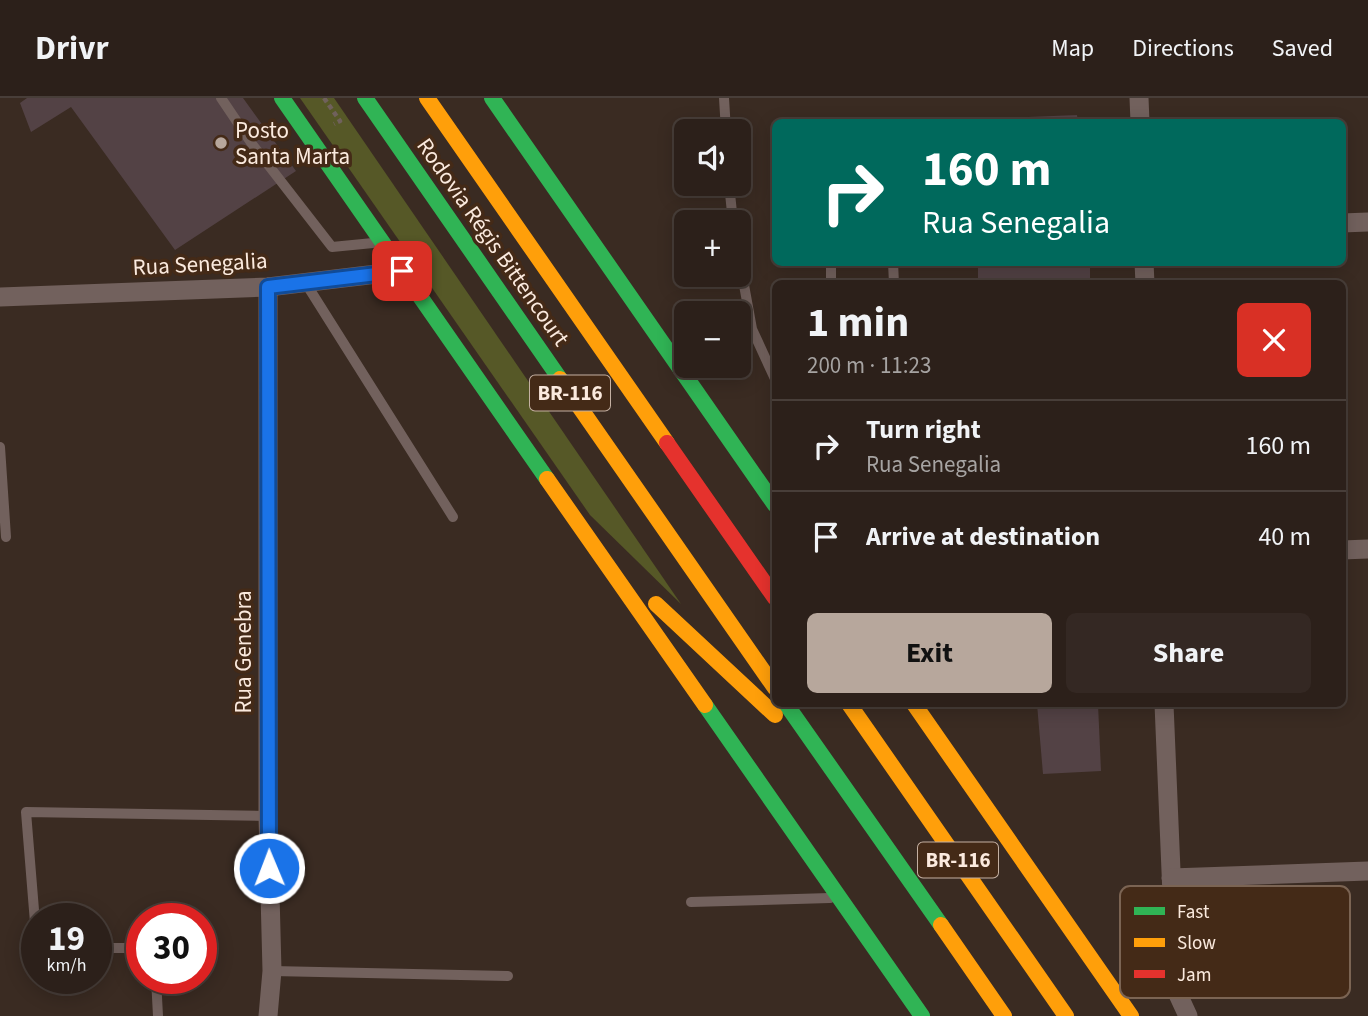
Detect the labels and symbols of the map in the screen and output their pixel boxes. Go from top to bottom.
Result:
place label: Posto Santa Marta [235,114,350,173]
street label: Rodovia Régis Bittencourt [409,131,578,353]
marker: Posto Santa Marta [213,135,229,151]
pin [372,241,432,301]
street label: Rua Senegalia [132,244,268,284]
road number: BR-116 [530,376,610,410]
street label: Rua Genebra [227,590,260,714]
position arrow [232,831,306,905]
road number: BR-116 [918,842,998,878]
legend [1120,886,1350,998]
text: Fast [1177,899,1210,926]
speed limit sign: 30 [126,903,217,994]
text: Slow [1177,930,1216,957]
text: Jam [1177,962,1211,989]

